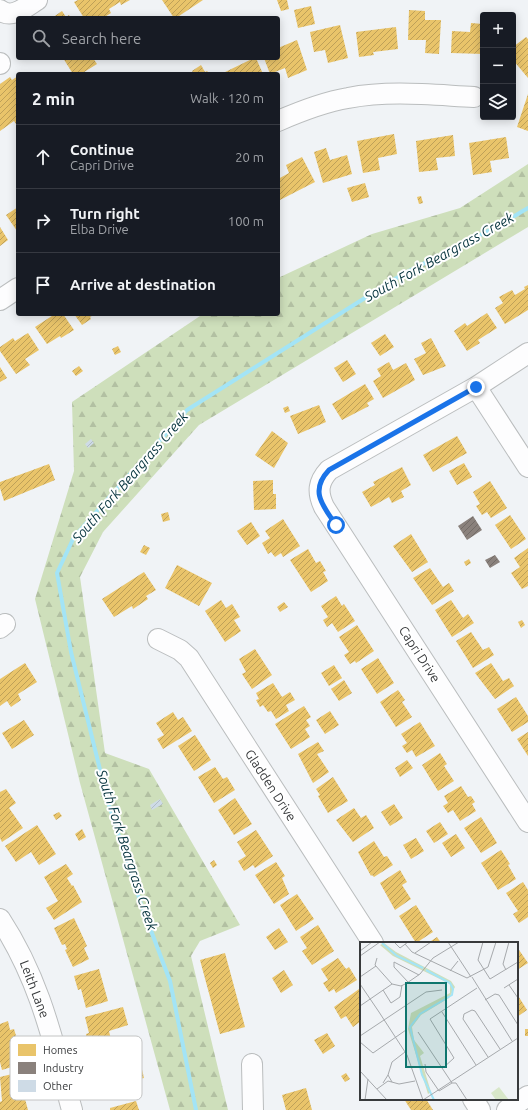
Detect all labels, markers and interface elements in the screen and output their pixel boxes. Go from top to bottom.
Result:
map controls [480,12,516,120]
button: + [480,12,516,48]
search box [16,16,280,60]
icon: search [30,27,52,49]
text: Search here [62,30,141,47]
button: − [480,48,516,84]
button: layers [480,84,516,120]
text: 2 min [32,89,75,108]
text: Walk · 120 m [190,91,264,105]
text: Continue [70,141,134,158]
icon: ahead [32,146,54,168]
text: 20 m [235,150,264,164]
text: Capri Drive [70,158,134,172]
text: Turn right [70,205,140,222]
water label: South Fork Beargrass Creek [361,209,517,305]
icon: right [32,210,54,232]
text: 100 m [228,214,264,228]
text: Elba Drive [70,222,129,236]
icon: arrive [32,274,54,296]
text: Arrive at destination [70,276,216,293]
route end [467,378,485,396]
water label: South Fork Beargrass Creek [68,408,192,547]
route start [327,516,345,534]
street label: Capri Drive [397,623,443,685]
street label: Gladden Drive [243,747,299,823]
water label: South Fork Beargrass Creek [93,766,161,933]
inset map [360,942,518,1100]
street label: Leith Lane [18,958,52,1020]
legend [10,1036,142,1100]
text: Homes [43,1044,78,1056]
text: Industry [43,1062,84,1074]
text: Other [43,1080,73,1092]

